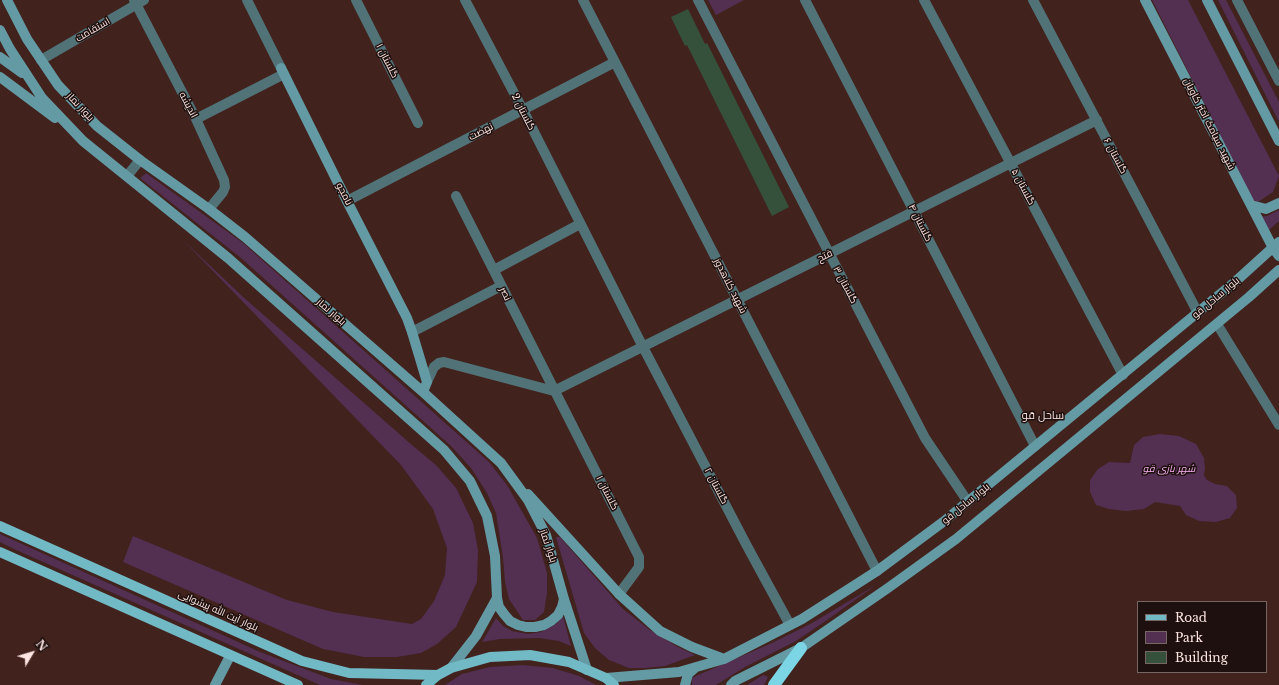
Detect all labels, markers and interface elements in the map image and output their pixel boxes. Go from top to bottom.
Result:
street label: استقامت [74,15,112,45]
street label: گلستان ۱ [373,42,401,80]
street label: شهید سیامک اختر کاویان [1181,76,1237,172]
street label: بلوار نماز [64,90,96,124]
street label: اندیشه [176,90,200,120]
street label: گلستان 2 [509,91,537,133]
street label: نهضت [467,121,495,143]
street label: گلستان ۶ [1101,136,1129,176]
street label: گلستان ۵ [1008,167,1038,207]
street label: نامجو [333,181,355,207]
street label: گلستان ۴ [905,202,935,244]
street label: فتح [815,247,835,265]
street label: شهید کلاهدوز [711,256,749,316]
street label: گلستان ۳ [830,264,860,306]
street label: بلوار ساحل قو [1190,275,1242,321]
street label: نصر [497,285,513,303]
street label: بلوار نماز [314,296,348,328]
district label: ساحل قو [1022,409,1064,423]
park label: شهر بازی قو [1143,463,1195,475]
street label: گلستان ۲ [702,466,730,506]
street label: گلستان ۱ [593,474,621,512]
street label: بلوار ساحل قو [940,481,992,527]
street label: بلوار نماز [537,528,559,564]
street label: بلوار آیت الله پیشوایی [176,588,260,634]
legend [1137,601,1267,673]
text: Road [1175,610,1207,625]
text: Park [1175,630,1203,645]
north arrow [12,633,52,673]
text: N [33,637,50,654]
text: Building [1175,650,1228,665]

